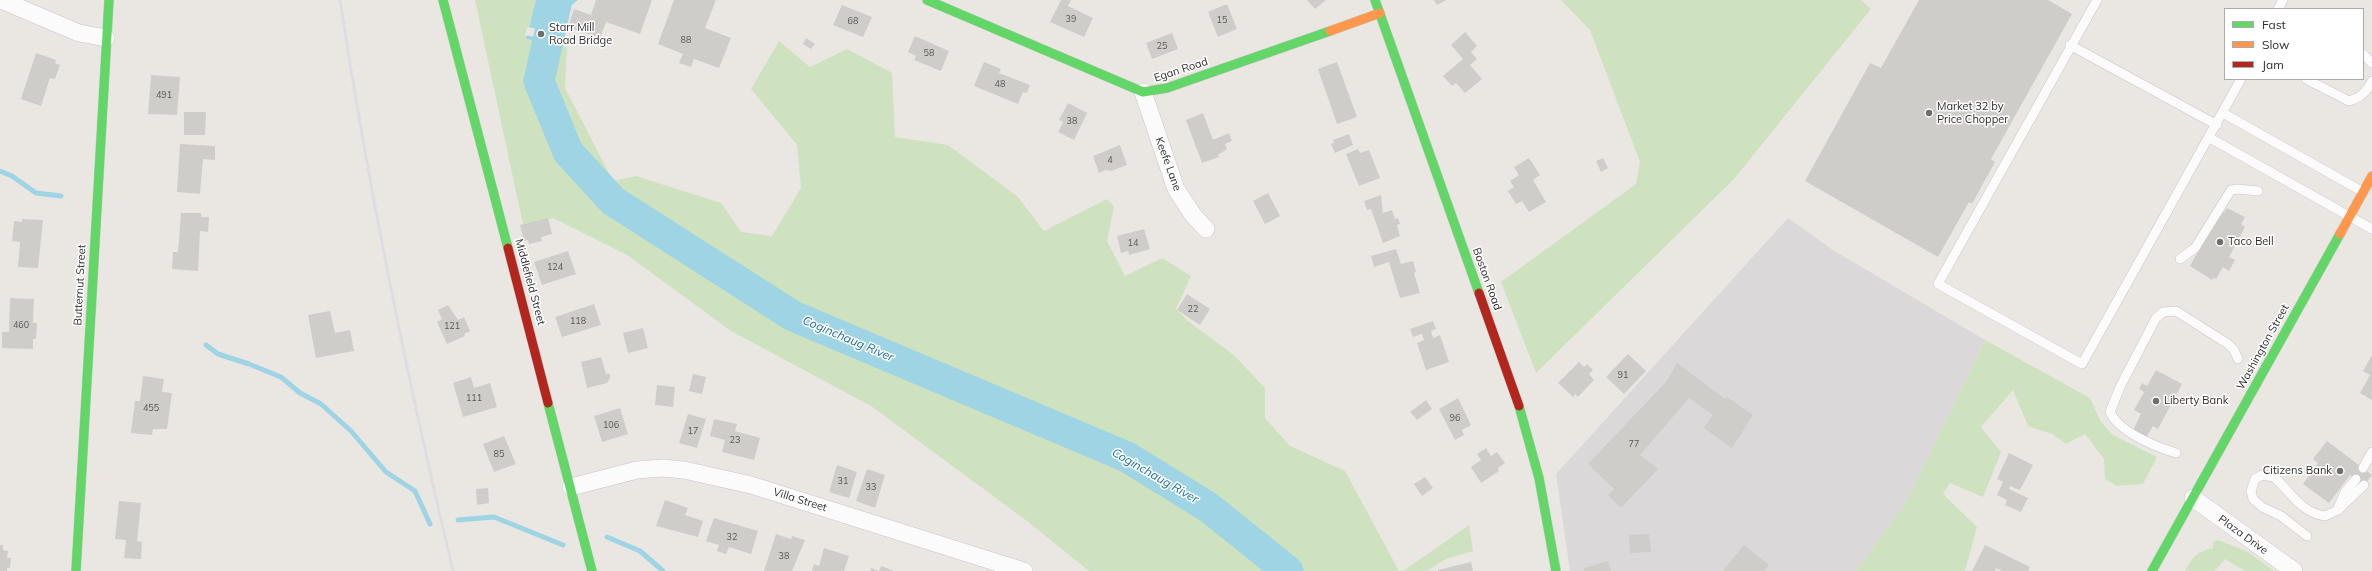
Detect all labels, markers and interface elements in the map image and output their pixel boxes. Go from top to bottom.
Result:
legend [2224,8,2364,80]
house number: 39 [1066,14,1076,24]
house number: 15 [1217,15,1227,25]
house number: 68 [848,16,858,26]
text: Fast [2262,17,2286,32]
place label: Starr Mill Road Bridge [549,21,612,47]
marker: Starr Mill Road Bridge [536,29,546,39]
house number: 88 [681,35,691,45]
text: Slow [2262,37,2290,52]
house number: 25 [1157,41,1167,51]
house number: 58 [924,48,934,58]
street label: Egan Road [1152,55,1210,85]
text: Jam [2262,57,2284,72]
house number: 48 [995,79,1005,89]
house number: 491 [156,90,172,100]
place label: Market 32 by Price Chopper [1937,100,2008,126]
marker: Market 32 by Price Chopper [1924,108,1934,118]
house number: 38 [1067,116,1077,126]
street label: Keefe Lane [1152,135,1184,193]
house number: 4 [1107,155,1113,165]
place label: Taco Bell [2228,235,2274,249]
street label: Middlefield Street [512,237,548,327]
marker: Taco Bell [2215,237,2225,247]
house number: 14 [1128,238,1138,248]
street label: Butternut Street [71,244,89,326]
street label: Boston Road [1470,246,1504,312]
house number: 124 [547,262,563,272]
street label: Washington Street [2234,302,2292,392]
house number: 22 [1188,304,1198,314]
water label: Coginchaug River [800,313,896,365]
house number: 118 [570,316,586,326]
house number: 460 [13,320,29,330]
house number: 121 [444,321,460,331]
house number: 91 [1618,370,1628,380]
house number: 111 [466,393,482,403]
place label: Liberty Bank [2164,394,2228,408]
marker: Liberty Bank [2151,396,2161,406]
house number: 455 [143,403,159,413]
house number: 96 [1450,413,1460,423]
house number: 106 [603,420,619,430]
house number: 17 [688,426,698,436]
house number: 23 [730,435,740,445]
house number: 77 [1629,439,1639,449]
water label: Coginchaug River [1109,445,1201,507]
house number: 85 [494,449,504,459]
place label: Citizens Bank [2263,464,2332,478]
marker: Citizens Bank [2335,466,2345,476]
house number: 31 [838,476,848,486]
house number: 33 [866,482,876,492]
street label: Villa Street [772,486,828,514]
street label: Plaza Drive [2216,513,2270,557]
house number: 32 [727,532,737,542]
house number: 38 [779,551,789,561]

